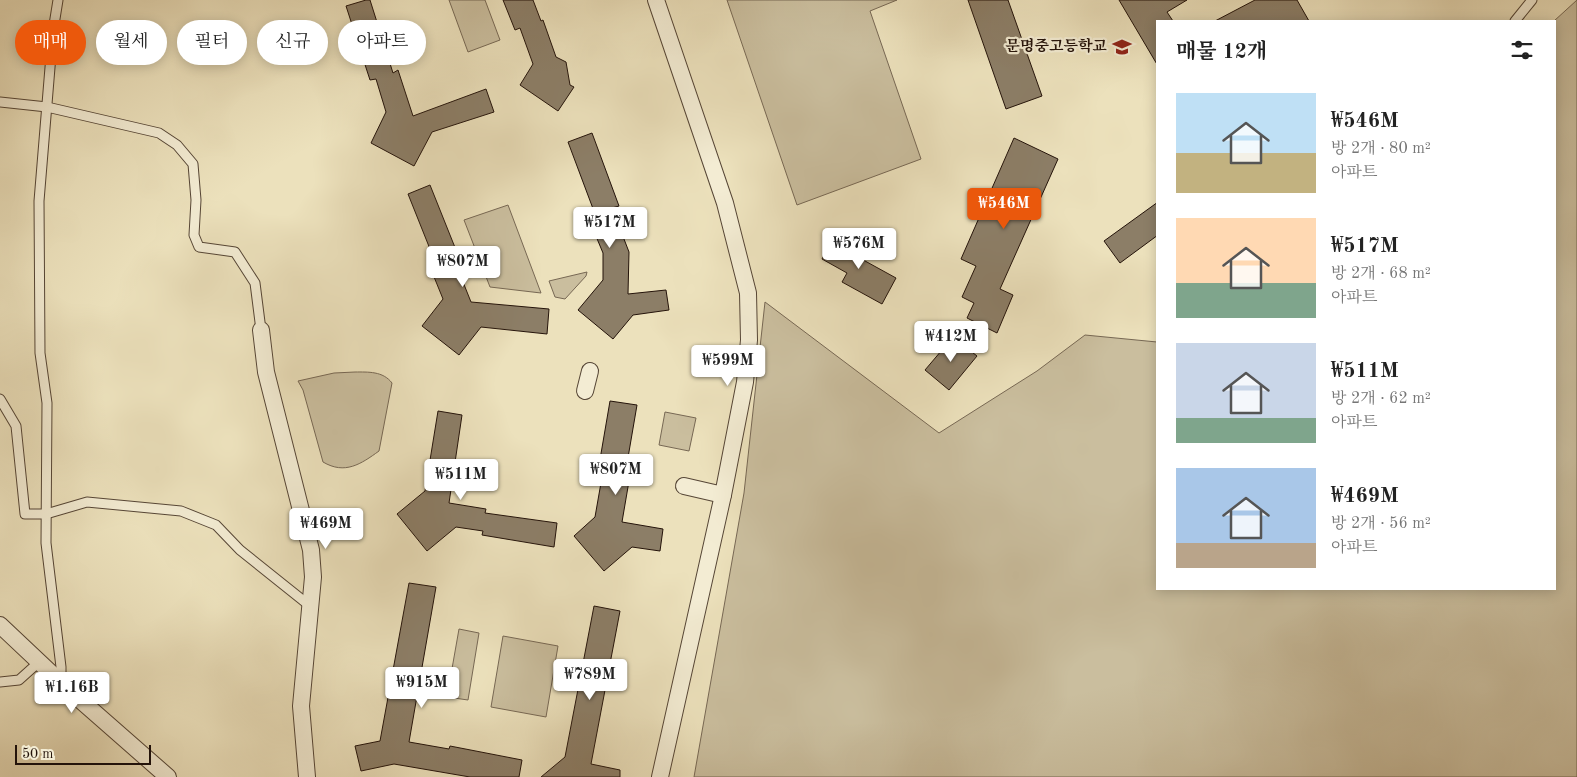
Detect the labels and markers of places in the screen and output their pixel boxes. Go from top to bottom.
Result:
school or university icon: 문명중고등학교 [1111,36,1133,58]
place label: 문명중고등학교 [1006,37,1108,55]
pin: ₩546M [969,188,1039,230]
pin: ₩517M [575,206,645,249]
pin: ₩576M [824,228,894,270]
pin: ₩807M [428,246,498,288]
pin: ₩412M [916,320,986,363]
pin: ₩599M [693,344,763,387]
pin: ₩807M [581,454,651,496]
pin: ₩511M [426,458,496,501]
pin: ₩469M [291,508,361,550]
pin: ₩789M [555,658,625,701]
pin: ₩915M [387,666,457,709]
pin: ₩1.16B [31,672,113,714]

